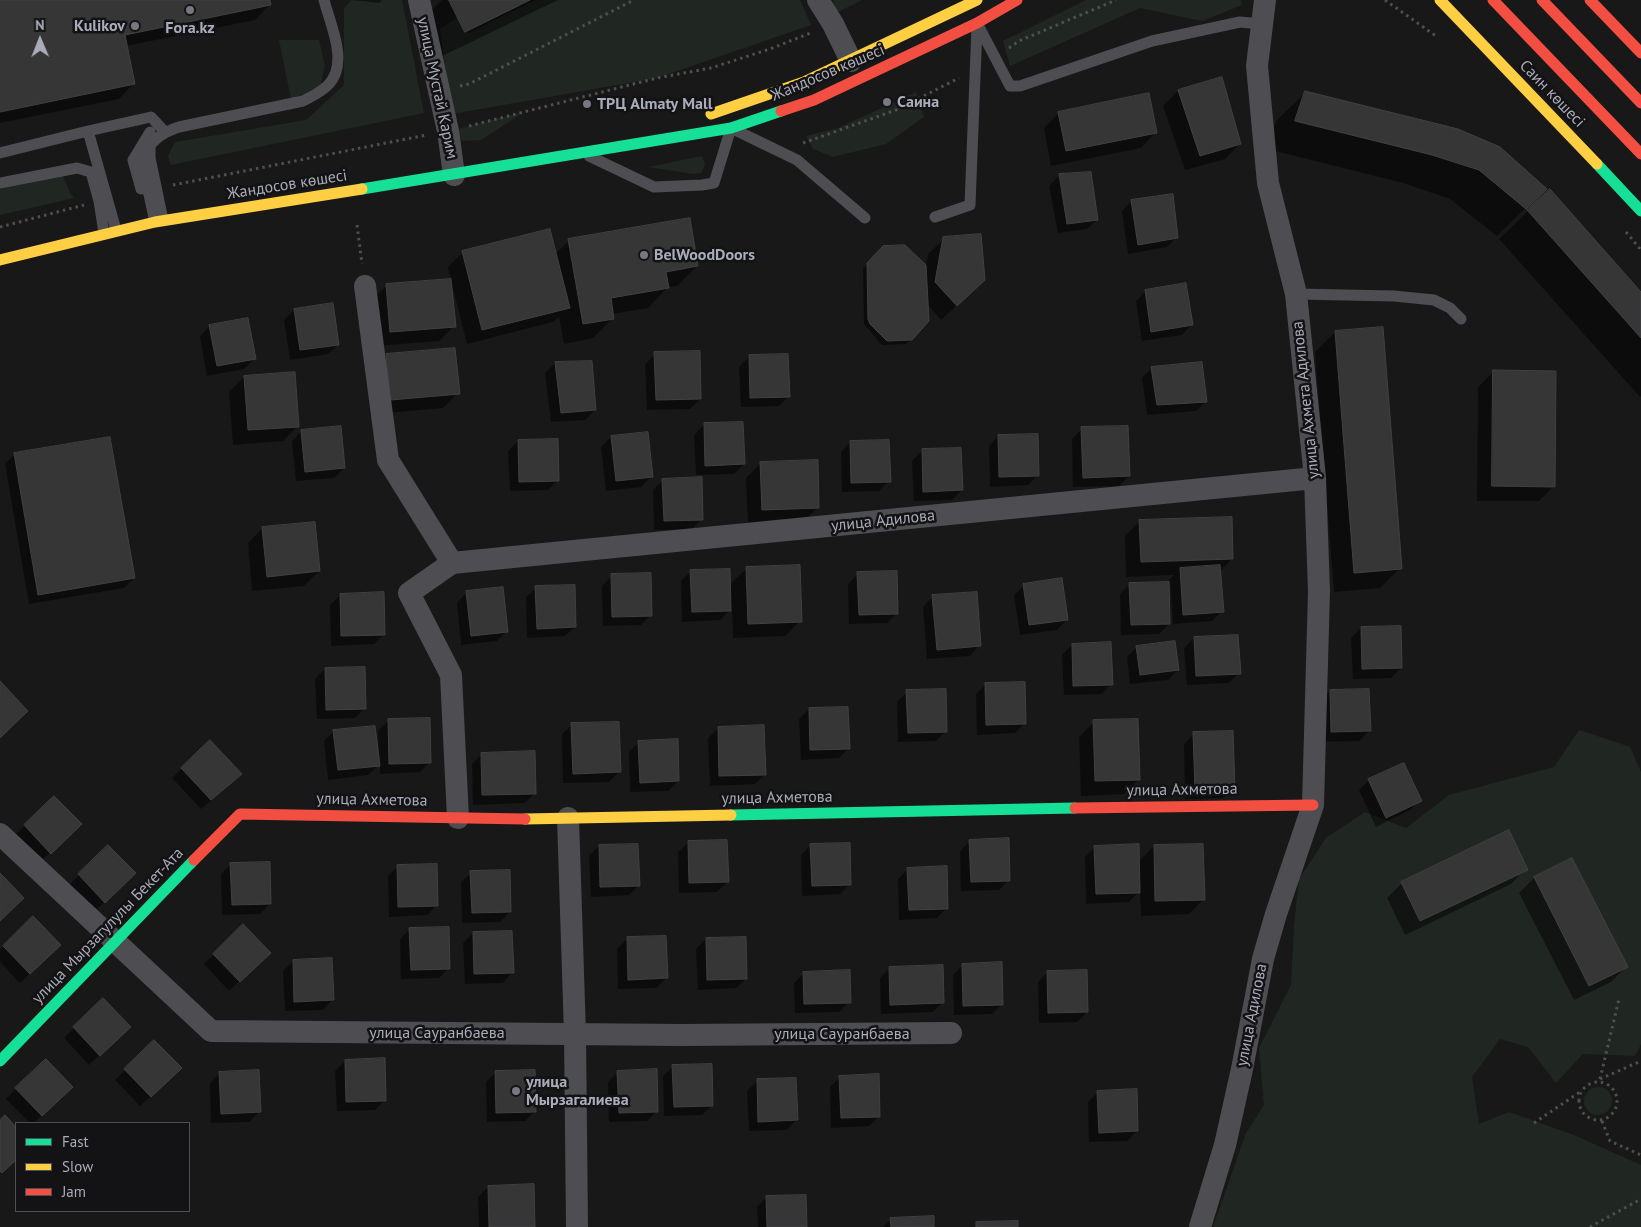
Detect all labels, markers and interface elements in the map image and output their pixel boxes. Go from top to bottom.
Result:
marker: Fora.kz [184,4,196,16]
north arrow [15,15,65,65]
street label: улица Мустай Карим [413,15,461,161]
text: N [35,16,44,34]
place label: Kulikov [74,16,125,36]
place label: Fora.kz [165,18,215,38]
marker: Kulikov [129,20,141,32]
street label: Жандосов көшесі [768,40,888,106]
street label: Саин көшесі [1515,56,1589,132]
place label: Саина [897,92,939,112]
place label: ТРЦ Almaty Mall [597,94,712,114]
marker: Саина [881,96,893,108]
marker: ТРЦ Almaty Mall [581,98,593,110]
street label: Жандосов көшесі [225,166,349,204]
place label: BelWoodDoors [654,245,755,265]
marker: BelWoodDoors [638,249,650,261]
street label: улица Ахмета Адилова [1288,320,1324,480]
street label: улица Адилова [830,506,936,536]
street label: улица Ахметова [1126,779,1238,801]
street label: улица Ахметова [721,787,833,809]
street label: улица Ахметова [316,789,428,811]
street label: улица Мырзагулулы Бекет-Ата [28,844,188,1008]
street label: улица Адилова [1233,962,1271,1068]
street label: улица Сауранбаева [369,1023,505,1043]
street label: улица Сауранбаева [774,1024,910,1044]
place label: улица Мырзагалиева [526,1072,629,1110]
marker: улица Мырзагалиева [510,1085,522,1097]
legend [15,1122,190,1212]
text: Fast [62,1132,89,1151]
text: Slow [62,1157,93,1176]
text: Jam [62,1182,86,1201]

